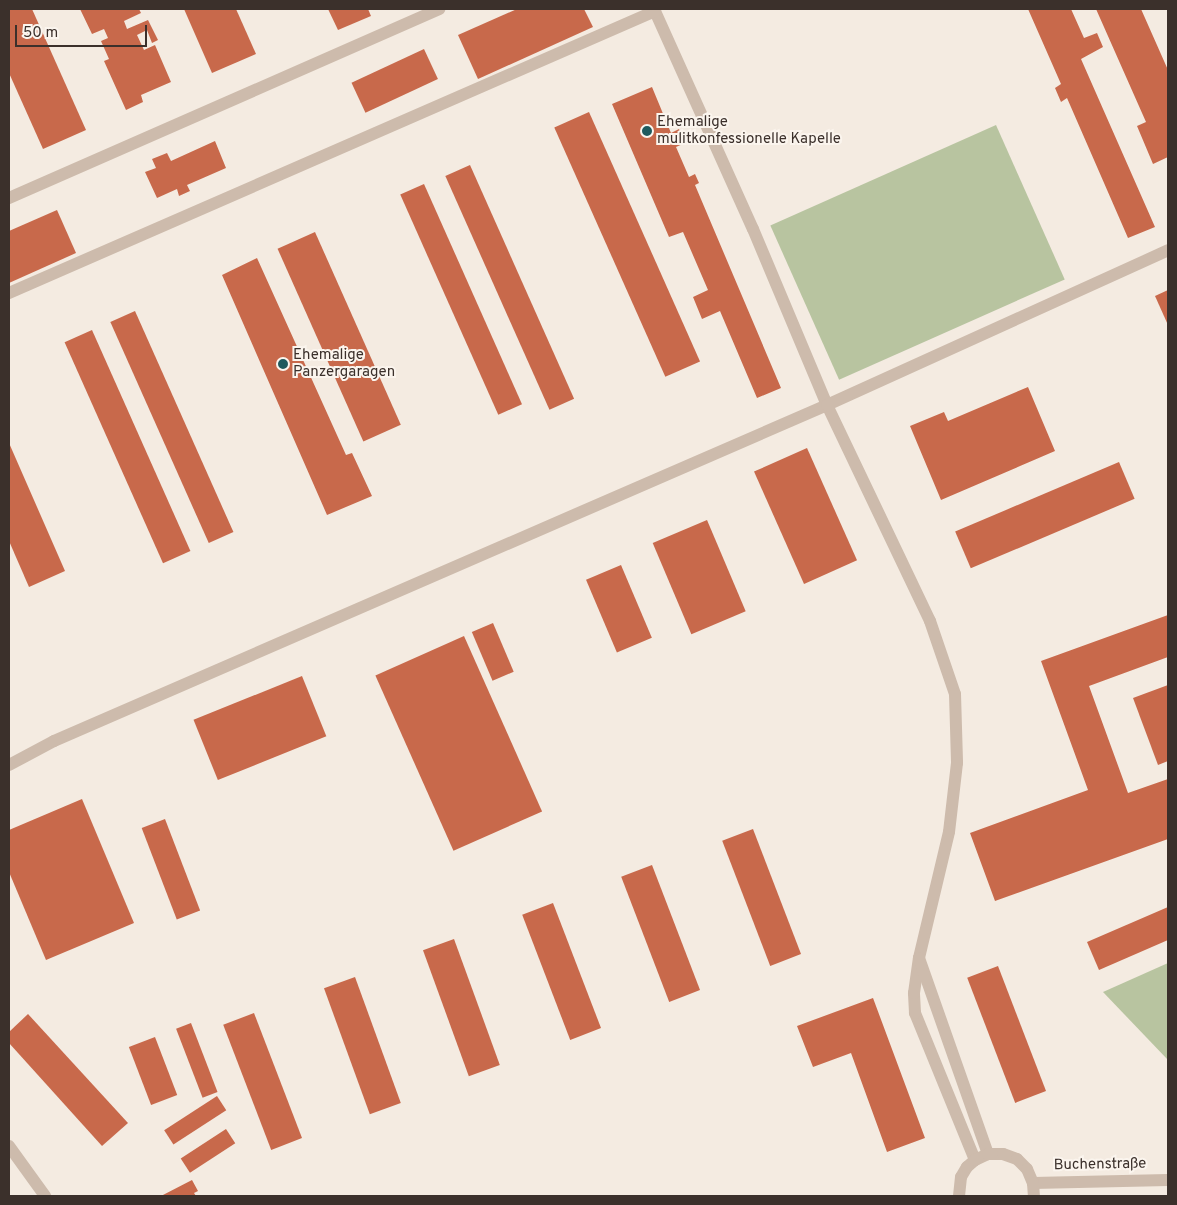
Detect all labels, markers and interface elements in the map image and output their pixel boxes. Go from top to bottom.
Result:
scale bar [18,15,150,47]
text: 50 m [23,24,58,43]
place label: Ehemalige mulitkonfessionelle Kapelle [657,113,841,148]
marker: Ehemalige mulitkonfessionelle Kapelle [641,125,653,137]
place label: Ehemalige Panzergaragen [293,346,395,381]
marker: Ehemalige Panzergaragen [277,358,289,370]
street label: Buchenstraße [1053,1155,1147,1175]

